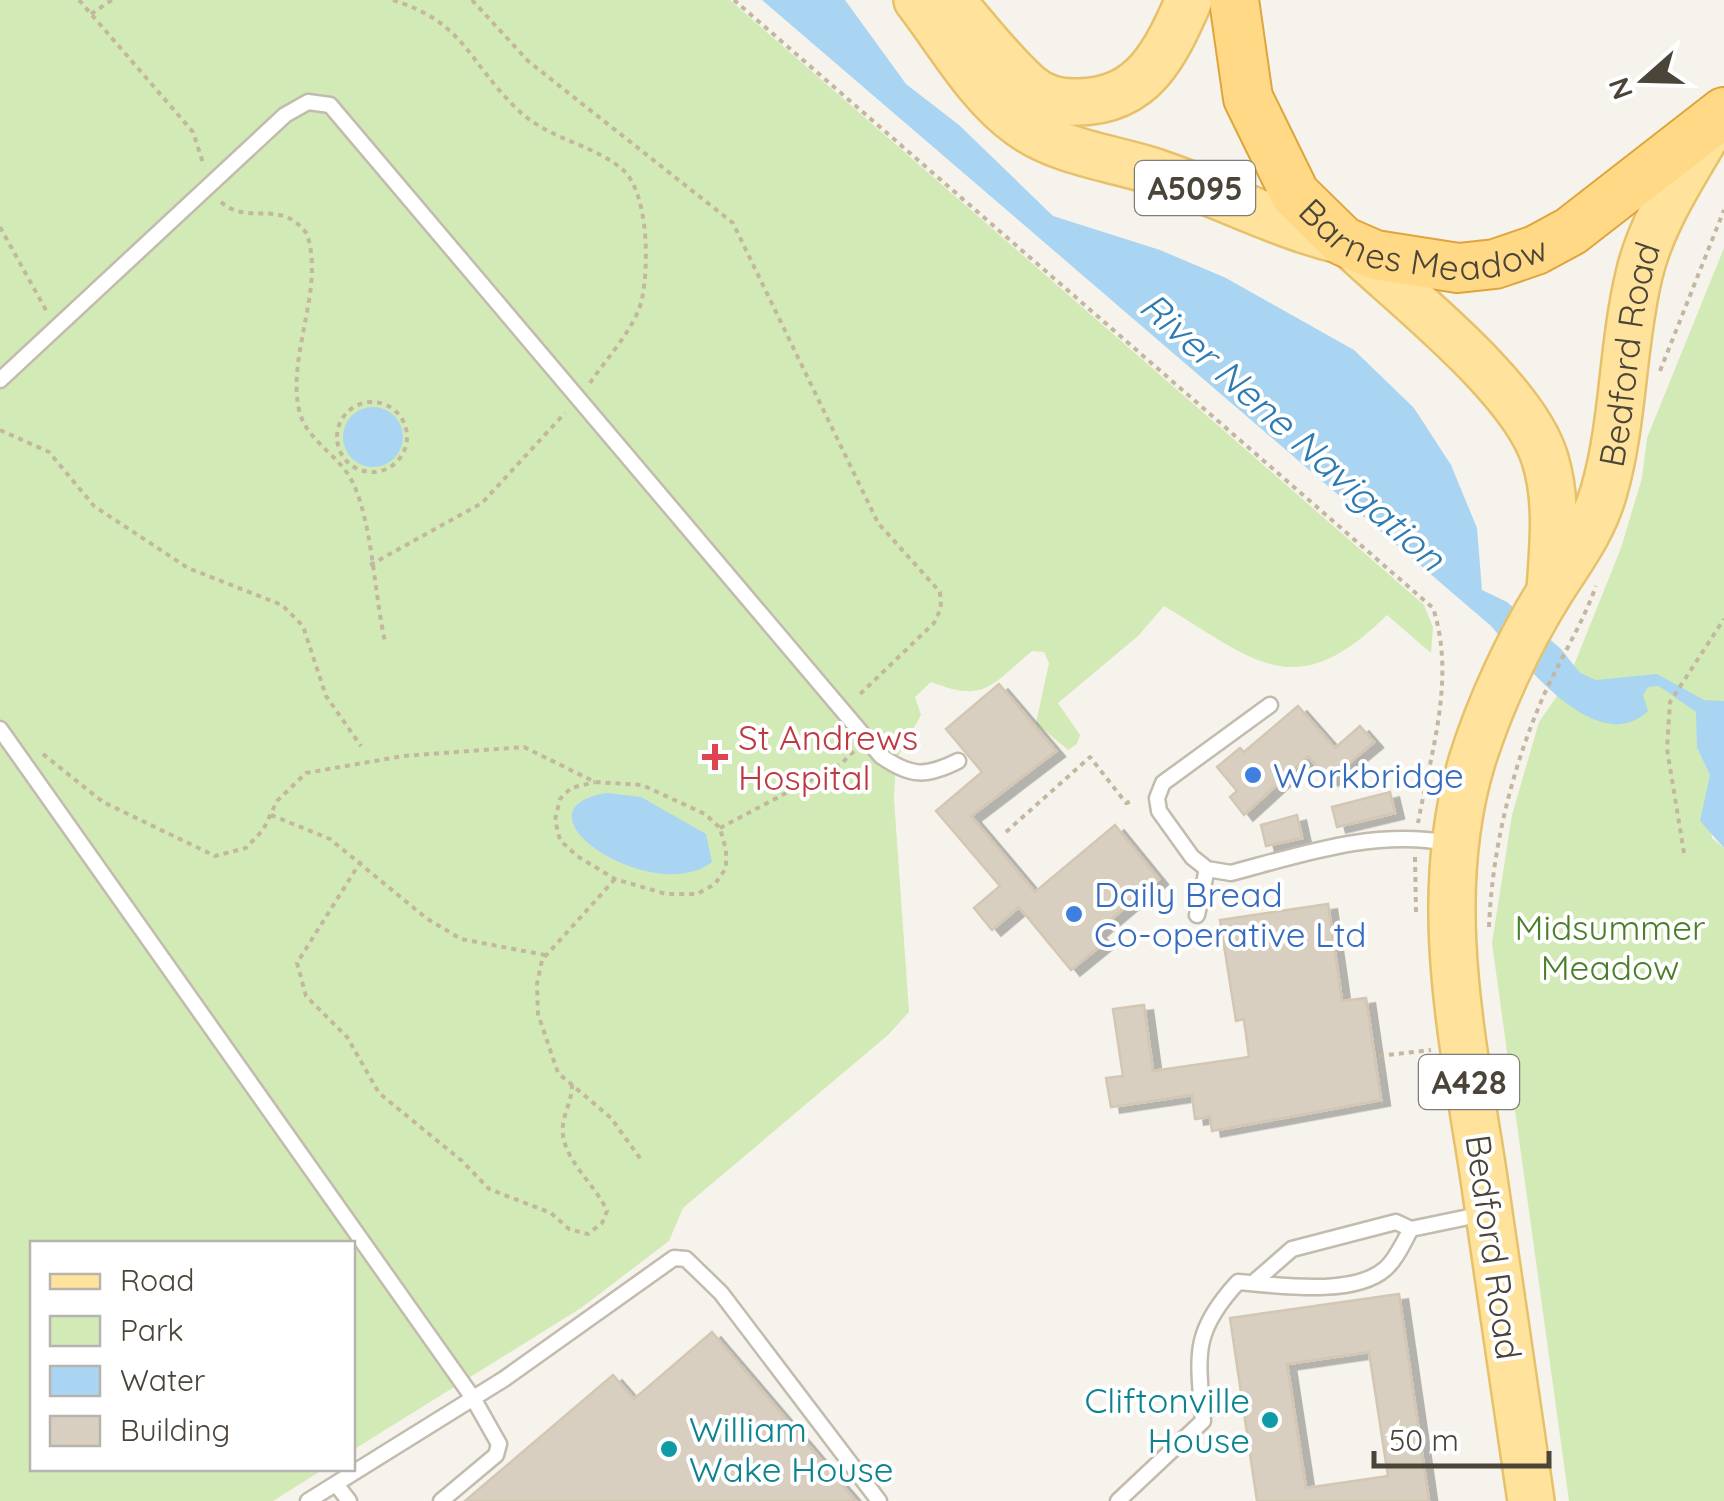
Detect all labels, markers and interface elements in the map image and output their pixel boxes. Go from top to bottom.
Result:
north arrow [1594,30,1694,130]
text: N [1600,73,1640,104]
road number: A5095 [1135,161,1255,215]
street label: Barnes Meadow [1290,189,1553,290]
street label: Bedford Road [1589,236,1669,470]
water label: River Nene Navigation [1131,281,1456,581]
place label: St Andrews Hospital [738,715,918,799]
marker: St Andrews Hospital [702,744,728,770]
place label: Workbridge [1273,753,1464,797]
marker: Workbridge [1242,764,1264,786]
place label: Daily Bread Co-operative Ltd [1094,872,1366,956]
marker: Daily Bread Co-operative Ltd [1063,903,1085,925]
park label: Midsummer Meadow [1514,905,1706,989]
road number: A428 [1419,1055,1519,1109]
street label: Bedford Road [1456,1132,1532,1362]
legend [30,1241,355,1471]
text: Road [120,1261,194,1299]
text: Park [120,1311,184,1349]
text: Water [120,1361,206,1399]
place label: Cliftonville House [1084,1378,1250,1462]
scale bar [1374,1406,1549,1468]
place label: William Wake House [689,1407,893,1491]
marker: Cliftonville House [1259,1409,1281,1431]
text: Building [120,1411,230,1449]
text: 50 m [1389,1421,1459,1459]
marker: William Wake House [658,1438,680,1460]

